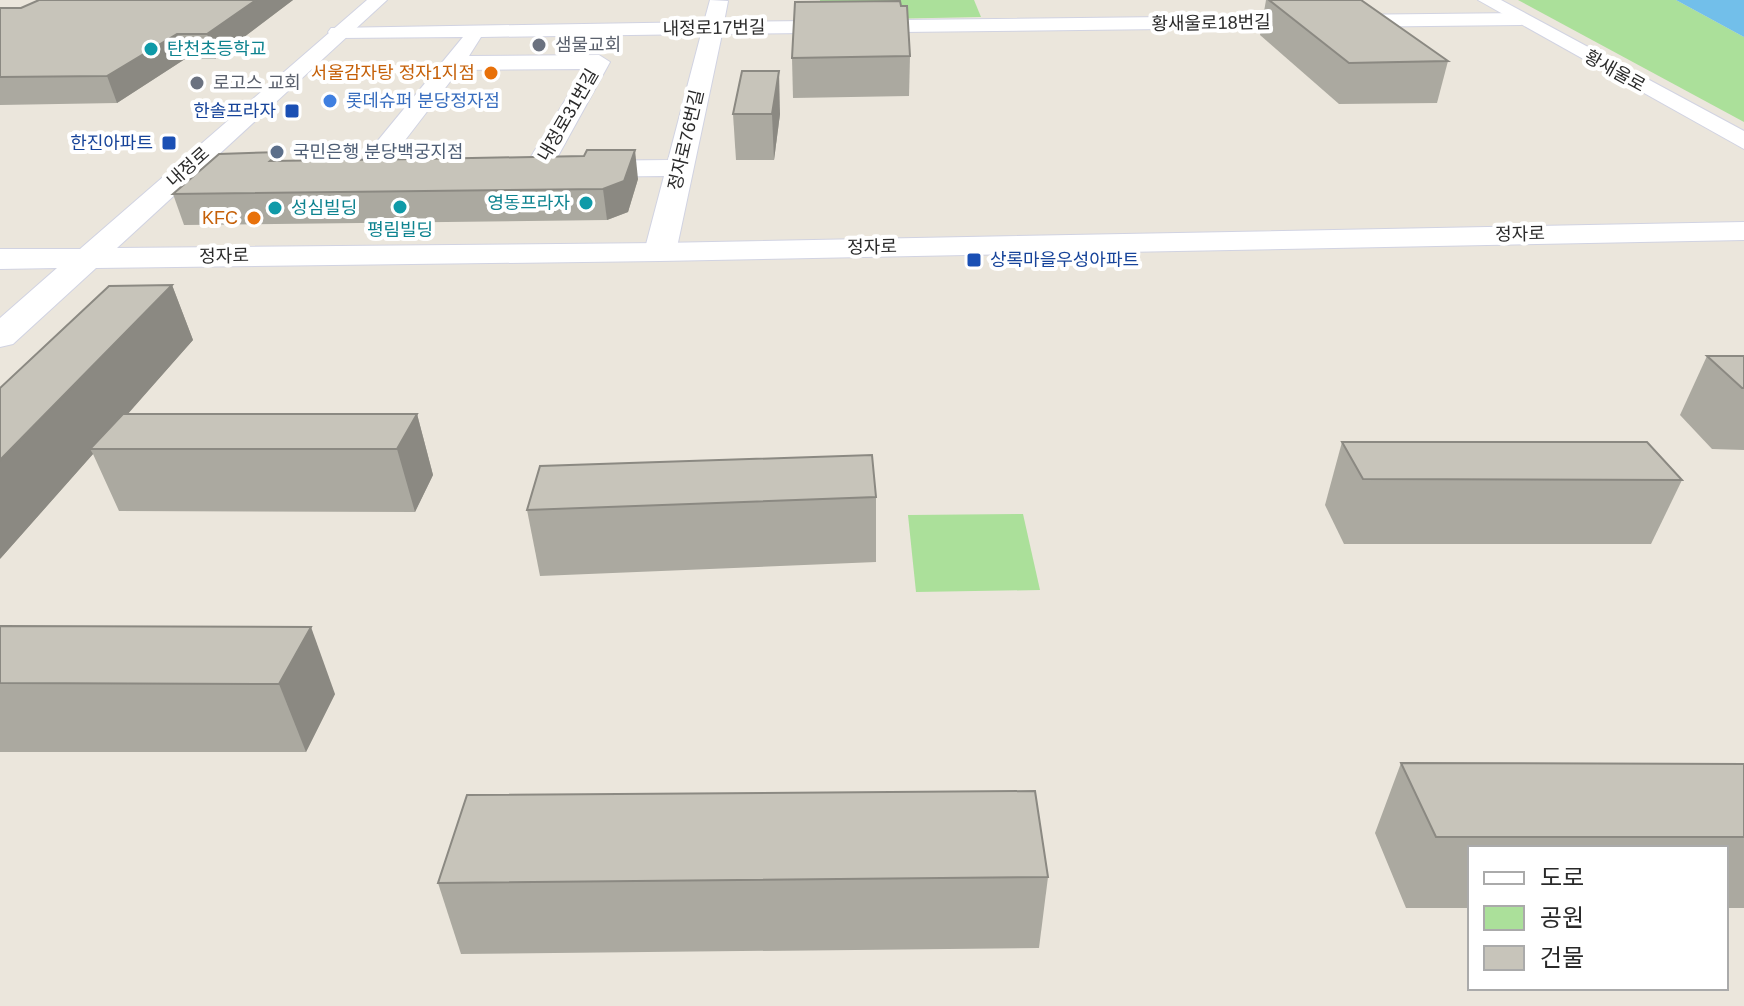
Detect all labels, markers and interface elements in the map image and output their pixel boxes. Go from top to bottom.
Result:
street label: 황새울로18번길 [1151,12,1271,34]
street label: 내정로17번길 [662,17,766,39]
place label: 샘물교회 [555,35,621,55]
marker: 샘물교회 [530,36,548,54]
place label: 탄천초등학교 [167,39,266,59]
marker: 탄천초등학교 [142,40,160,58]
street label: 황새울로 [1581,46,1649,96]
place label: 서울감자탕 정자1지점 [311,63,475,83]
marker: 서울감자탕 정자1지점 [482,64,500,82]
street label: 내정로31번길 [534,65,602,165]
place label: 로고스 교회 [213,73,301,93]
marker: 로고스 교회 [188,74,206,92]
street label: 정자로76번길 [665,88,707,192]
place label: 롯데슈퍼 분당정자점 [346,91,500,111]
marker: 롯데슈퍼 분당정자점 [321,92,339,110]
place label: 한솔프라자 [193,101,276,121]
marker: 한솔프라자 [283,102,301,120]
place label: 한진아파트 [70,133,153,153]
marker: 한진아파트 [160,134,178,152]
place label: 국민은행 분당백궁지점 [293,142,464,162]
street label: 내정로 [163,143,213,191]
marker: 국민은행 분당백궁지점 [268,143,286,161]
place label: 영동프라자 [487,193,570,213]
marker: 영동프라자 [577,194,595,212]
place label: 성심빌딩 [291,198,357,218]
marker: 평림빌딩 [391,198,409,216]
marker: 성심빌딩 [266,199,284,217]
place label: KFC [202,208,238,228]
marker: KFC [245,209,263,227]
place label: 평림빌딩 [367,220,433,240]
street label: 정자로 [1495,224,1545,244]
street label: 정자로 [847,237,897,257]
street label: 정자로 [199,246,249,266]
place label: 상록마을우성아파트 [990,250,1139,270]
marker: 상록마을우성아파트 [965,251,983,269]
legend [1468,846,1728,990]
text: 도로 [1540,864,1584,891]
text: 공원 [1540,904,1584,931]
text: 건물 [1540,944,1584,971]

